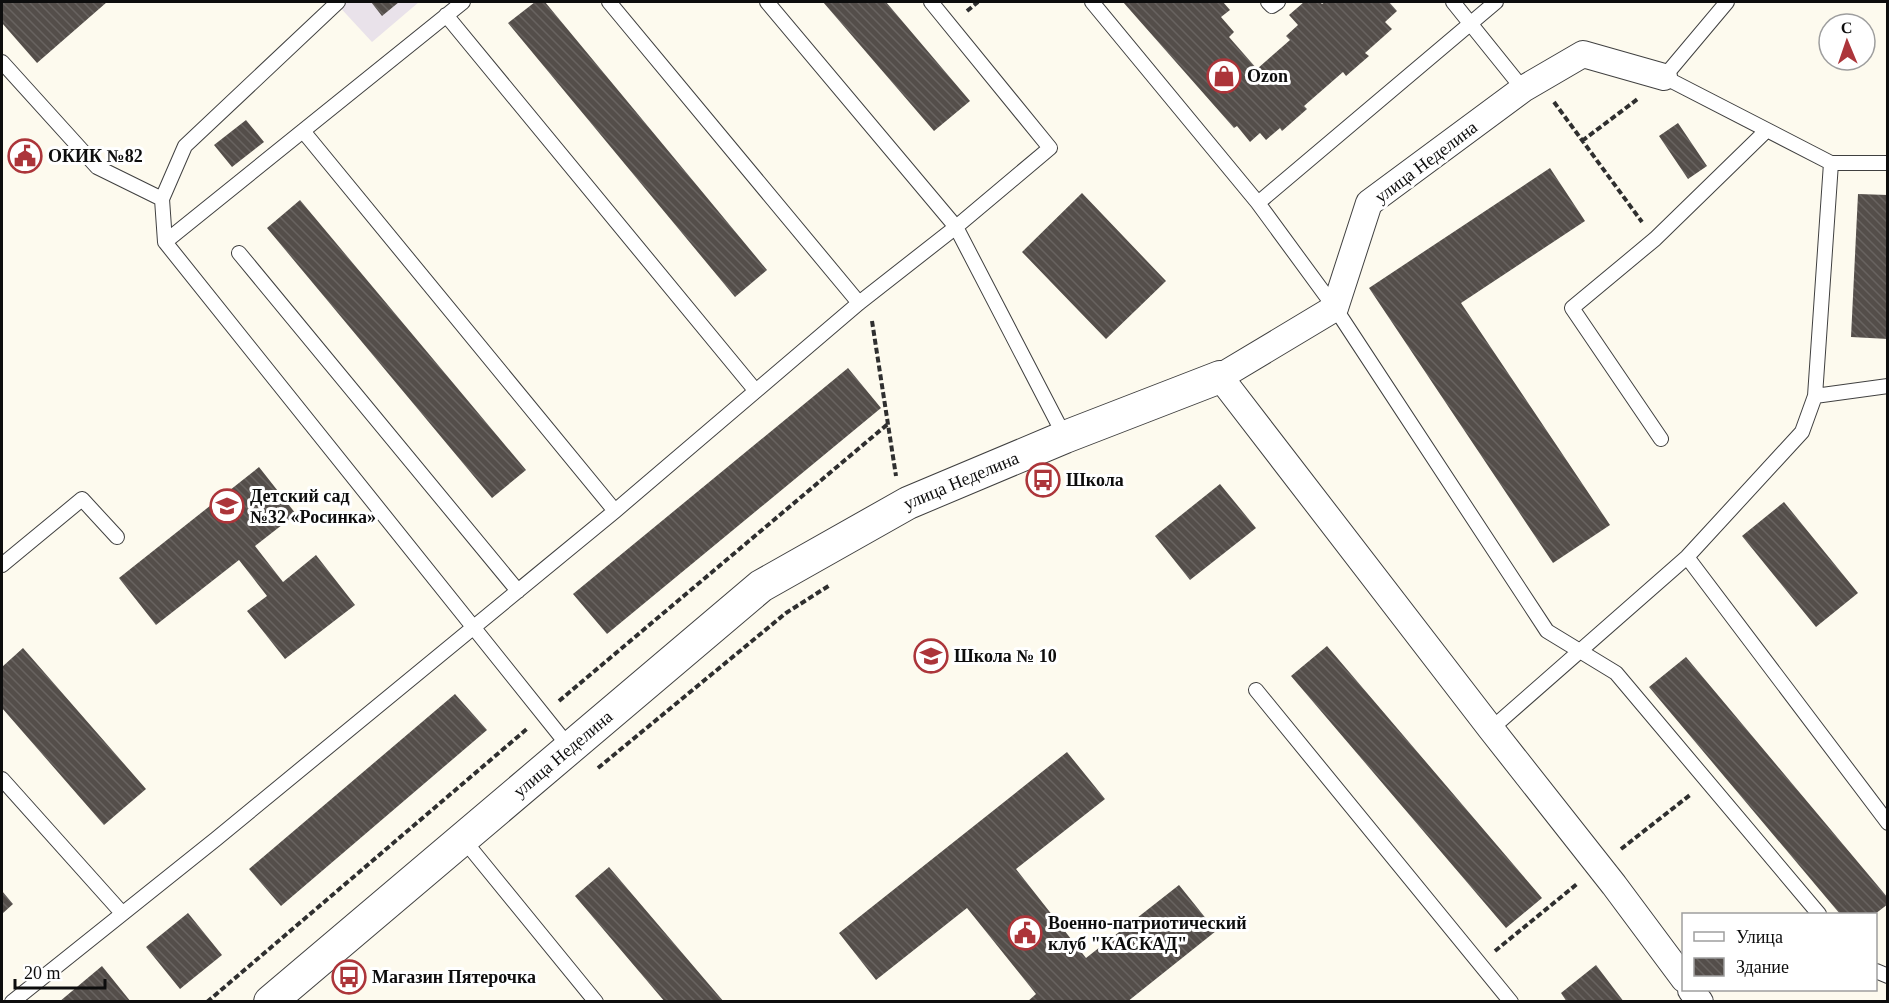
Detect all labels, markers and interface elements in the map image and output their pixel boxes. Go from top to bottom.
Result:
north arrow [1817,12,1877,72]
text: С [1840,19,1853,36]
shop icon: Ozon [1206,58,1242,94]
place label: Ozon [1247,66,1288,86]
street label: улица Неделина [1371,117,1481,207]
public building icon: ОКИК №82 [7,138,43,174]
place label: ОКИК №82 [48,146,143,166]
street label: улица Неделина [900,448,1022,514]
bus stop icon: Школа [1025,462,1061,498]
place label: Школа [1066,470,1124,490]
place label: Детский сад №32 «Росинка» [250,486,376,527]
school or university icon: Детский сад №32 «Росинка» [209,488,245,524]
school or university icon: Школа № 10 [913,638,949,674]
place label: Школа № 10 [954,646,1057,666]
street label: улица Неделина [510,706,616,801]
place label: Военно-патриотический клуб "КАСКАД" [1048,913,1247,954]
legend [1682,913,1877,991]
public building icon: Военно-патриотический клуб "КАСКАД" [1007,915,1043,951]
text: Улица [1736,927,1783,947]
scale bar [15,952,105,990]
text: Здание [1736,957,1789,977]
bus stop icon: Магазин Пятерочка [331,959,367,995]
text: 20 m [24,963,61,983]
place label: Магазин Пятерочка [372,967,536,987]

